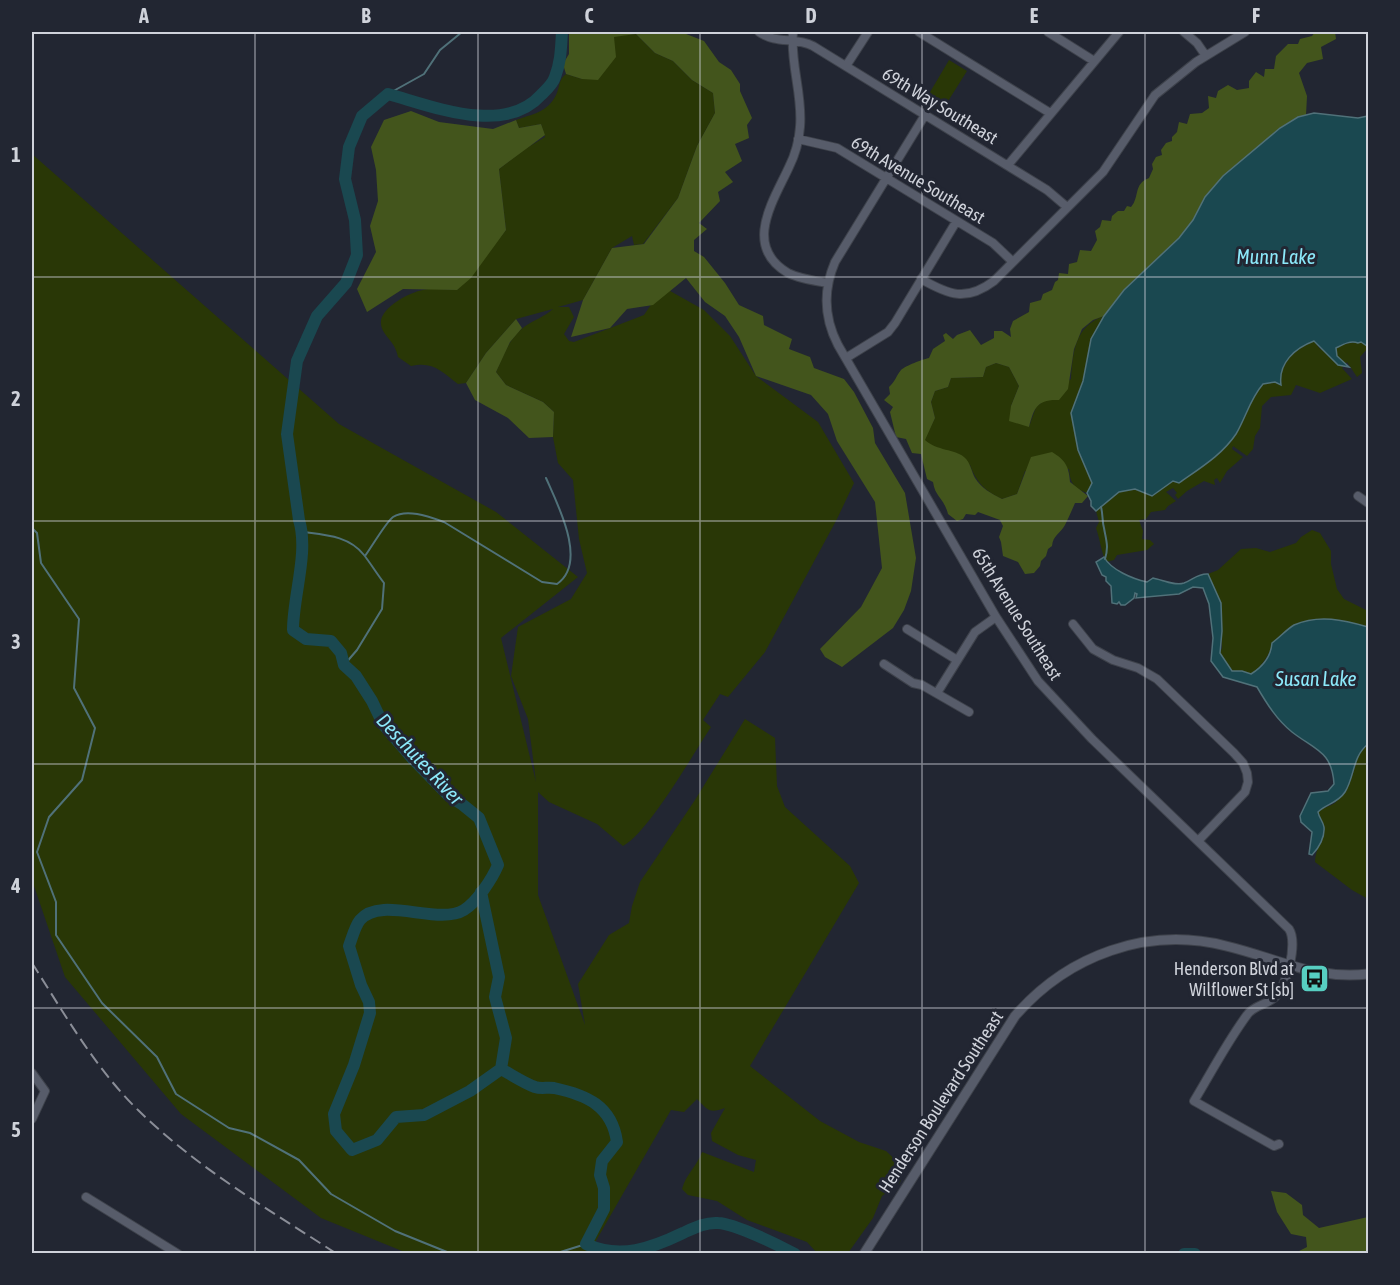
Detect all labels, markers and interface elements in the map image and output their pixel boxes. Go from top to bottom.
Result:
text: A [138,4,149,27]
text: B [361,4,371,27]
text: C [585,4,594,27]
text: D [805,4,817,27]
text: E [1030,4,1039,27]
text: F [1252,4,1260,27]
street label: 69th Way Southeast [879,63,1002,148]
street label: 69th Avenue Southeast [848,131,989,228]
text: 1 [11,143,21,166]
water label: Munn Lake [1236,245,1316,268]
text: 2 [11,387,21,410]
street label: 65th Avenue Southeast [968,544,1067,684]
text: 3 [11,630,21,653]
water label: Susan Lake [1274,667,1357,690]
water label: Deschutes River [372,708,469,810]
text: 4 [10,874,21,897]
place label: Henderson Blvd at Wilflower St [sb] [1174,958,1294,1000]
bus stop icon: Henderson Blvd at Wilflower St [sb] [1299,963,1331,995]
street label: Henderson Boulevard Southeast [874,1007,1007,1196]
text: 5 [11,1118,21,1141]

